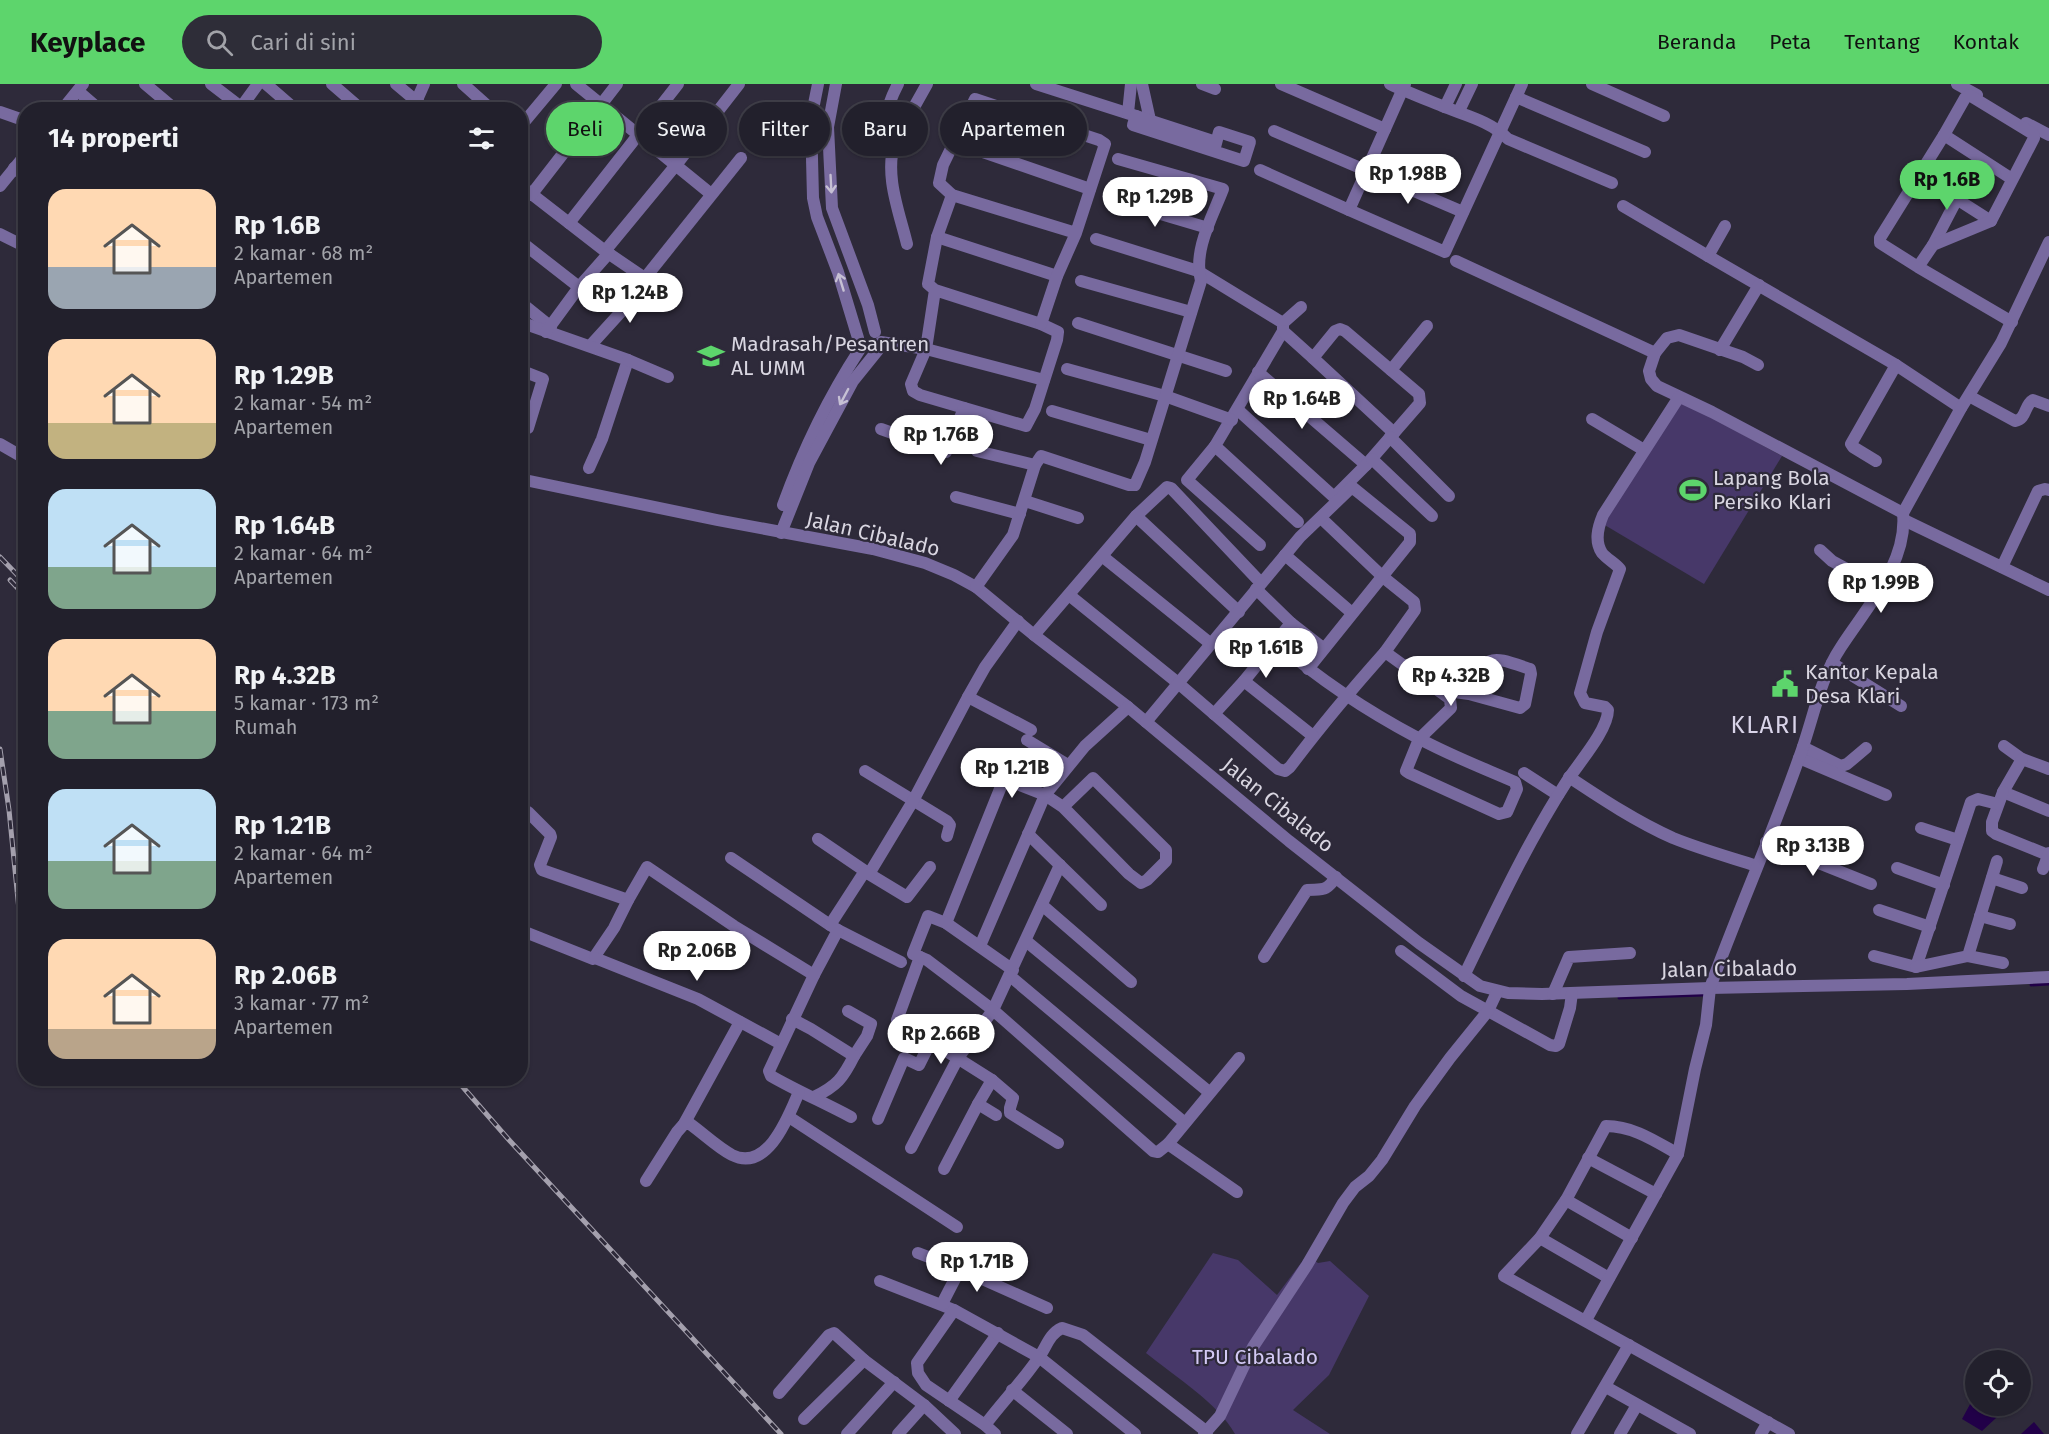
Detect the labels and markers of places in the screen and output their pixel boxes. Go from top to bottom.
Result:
pin: Rp 1.98B [1346,154,1470,205]
pin: Rp 1.6B [1892,160,2002,211]
pin: Rp 1.29B [1093,177,1217,228]
pin: Rp 1.24B [568,273,692,324]
place label: Madrasah/Pesantren AL UMM [731,331,929,381]
school or university icon: Madrasah/Pesantren AL UMM [696,341,726,371]
pin: Rp 1.64B [1240,379,1364,430]
pin: Rp 1.76B [879,415,1003,466]
place label: Lapang Bola Persiko Klari [1713,465,1832,515]
sports icon: Lapang Bola Persiko Klari [1678,475,1708,505]
pin: Rp 1.99B [1819,563,1943,614]
pin: Rp 1.61B [1204,628,1328,679]
pin: Rp 4.32B [1389,656,1513,707]
place label: Kantor Kepala Desa Klari [1805,659,1939,709]
public building icon: Kantor Kepala Desa Klari [1770,669,1800,699]
pin: Rp 1.21B [950,748,1074,799]
pin: Rp 3.13B [1751,826,1875,877]
pin: Rp 2.06B [635,931,759,982]
pin: Rp 2.66B [879,1014,1003,1065]
pin: Rp 1.71B [915,1242,1039,1293]

